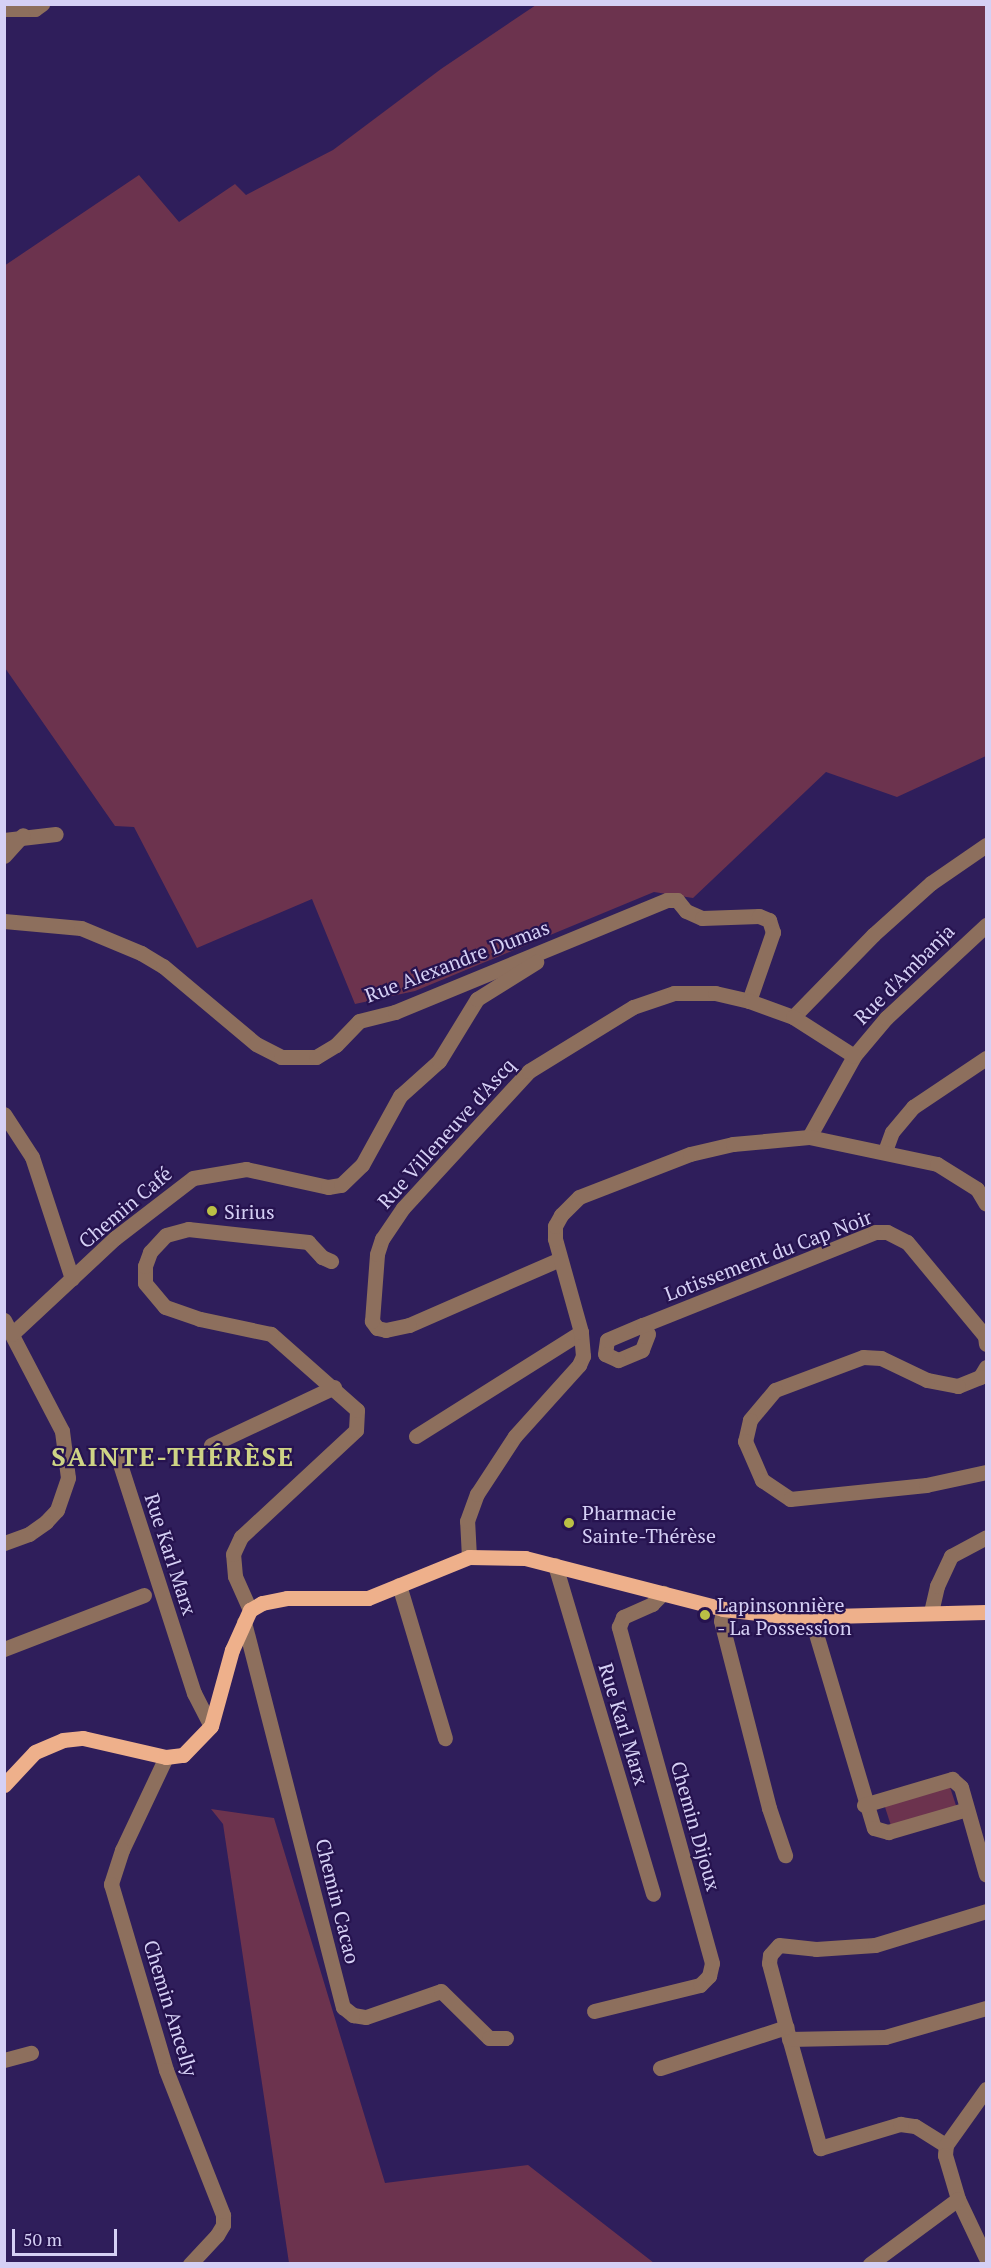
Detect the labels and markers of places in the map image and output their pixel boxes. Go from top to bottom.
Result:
place label: Sirius [224,1199,275,1223]
marker: Sirius [205,1204,219,1218]
place label: Pharmacie Sainte-Thérèse [582,1500,716,1547]
marker: Pharmacie Sainte-Thérèse [560,1514,578,1532]
place label: Lapinsonnière - La Possession [717,1592,852,1639]
marker: Lapinsonnière - La Possession [698,1608,712,1622]

